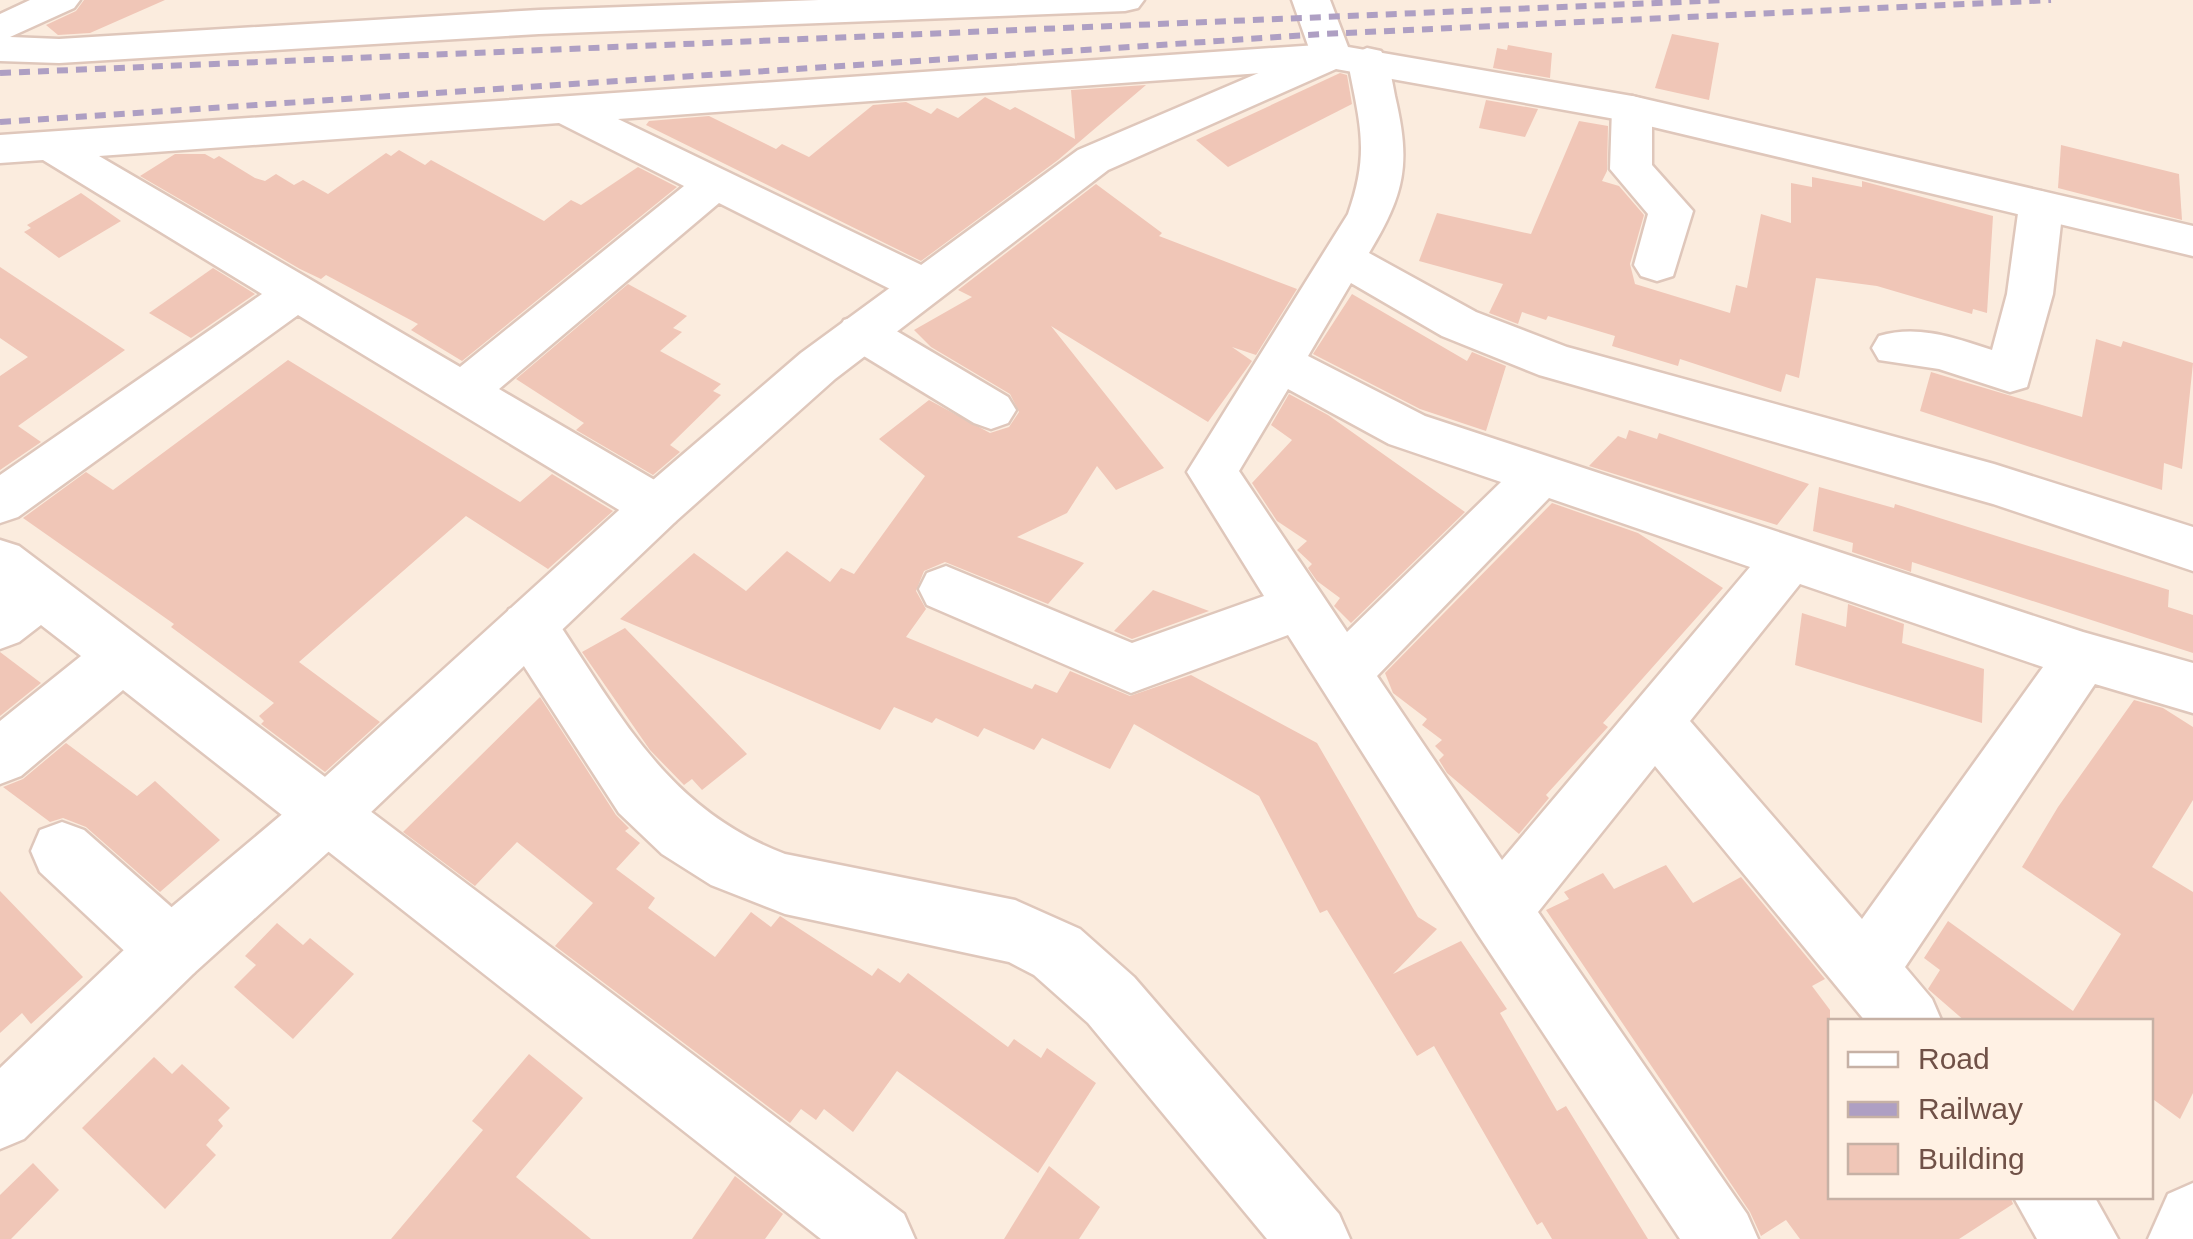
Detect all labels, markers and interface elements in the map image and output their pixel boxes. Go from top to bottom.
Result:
legend [1828,1019,2153,1199]
text: Road [1918,1042,1990,1075]
text: Railway [1918,1092,2023,1125]
text: Building [1918,1142,2025,1175]

